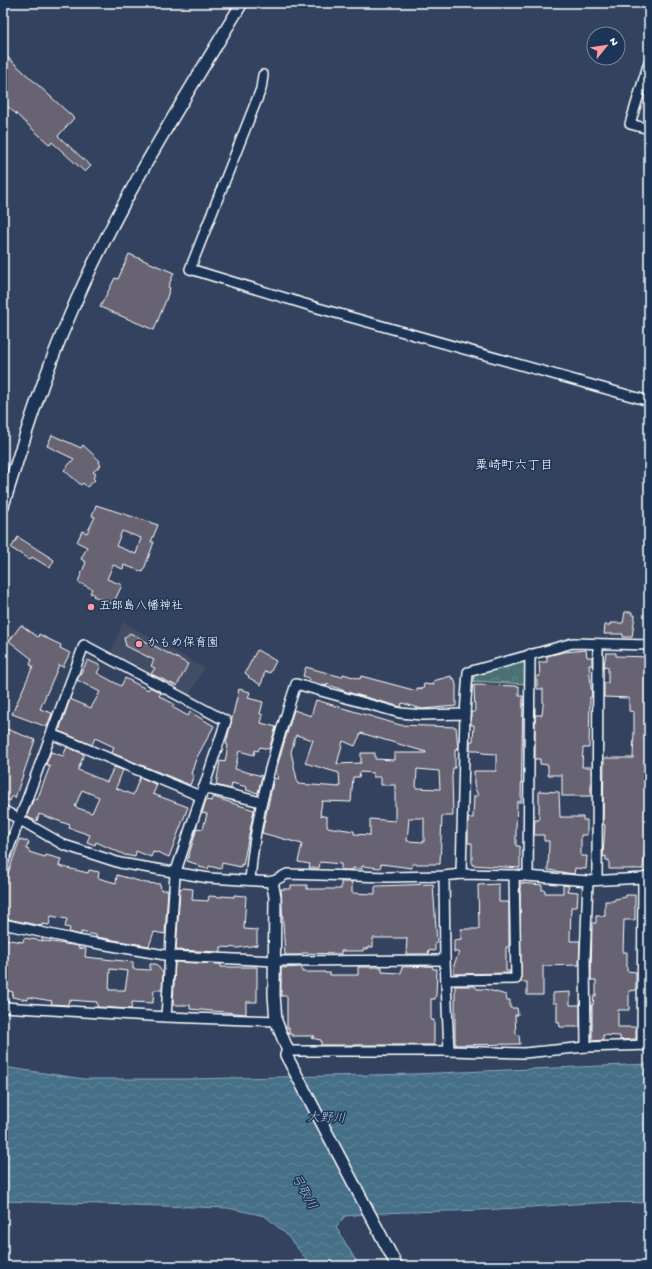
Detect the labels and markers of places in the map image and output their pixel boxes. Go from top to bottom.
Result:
place label: 五郎島八幡神社 [99,599,183,614]
marker: 五郎島八幡神社 [86,602,96,612]
place label: かもめ保育園 [147,636,219,651]
marker: かもめ保育園 [134,639,144,649]

